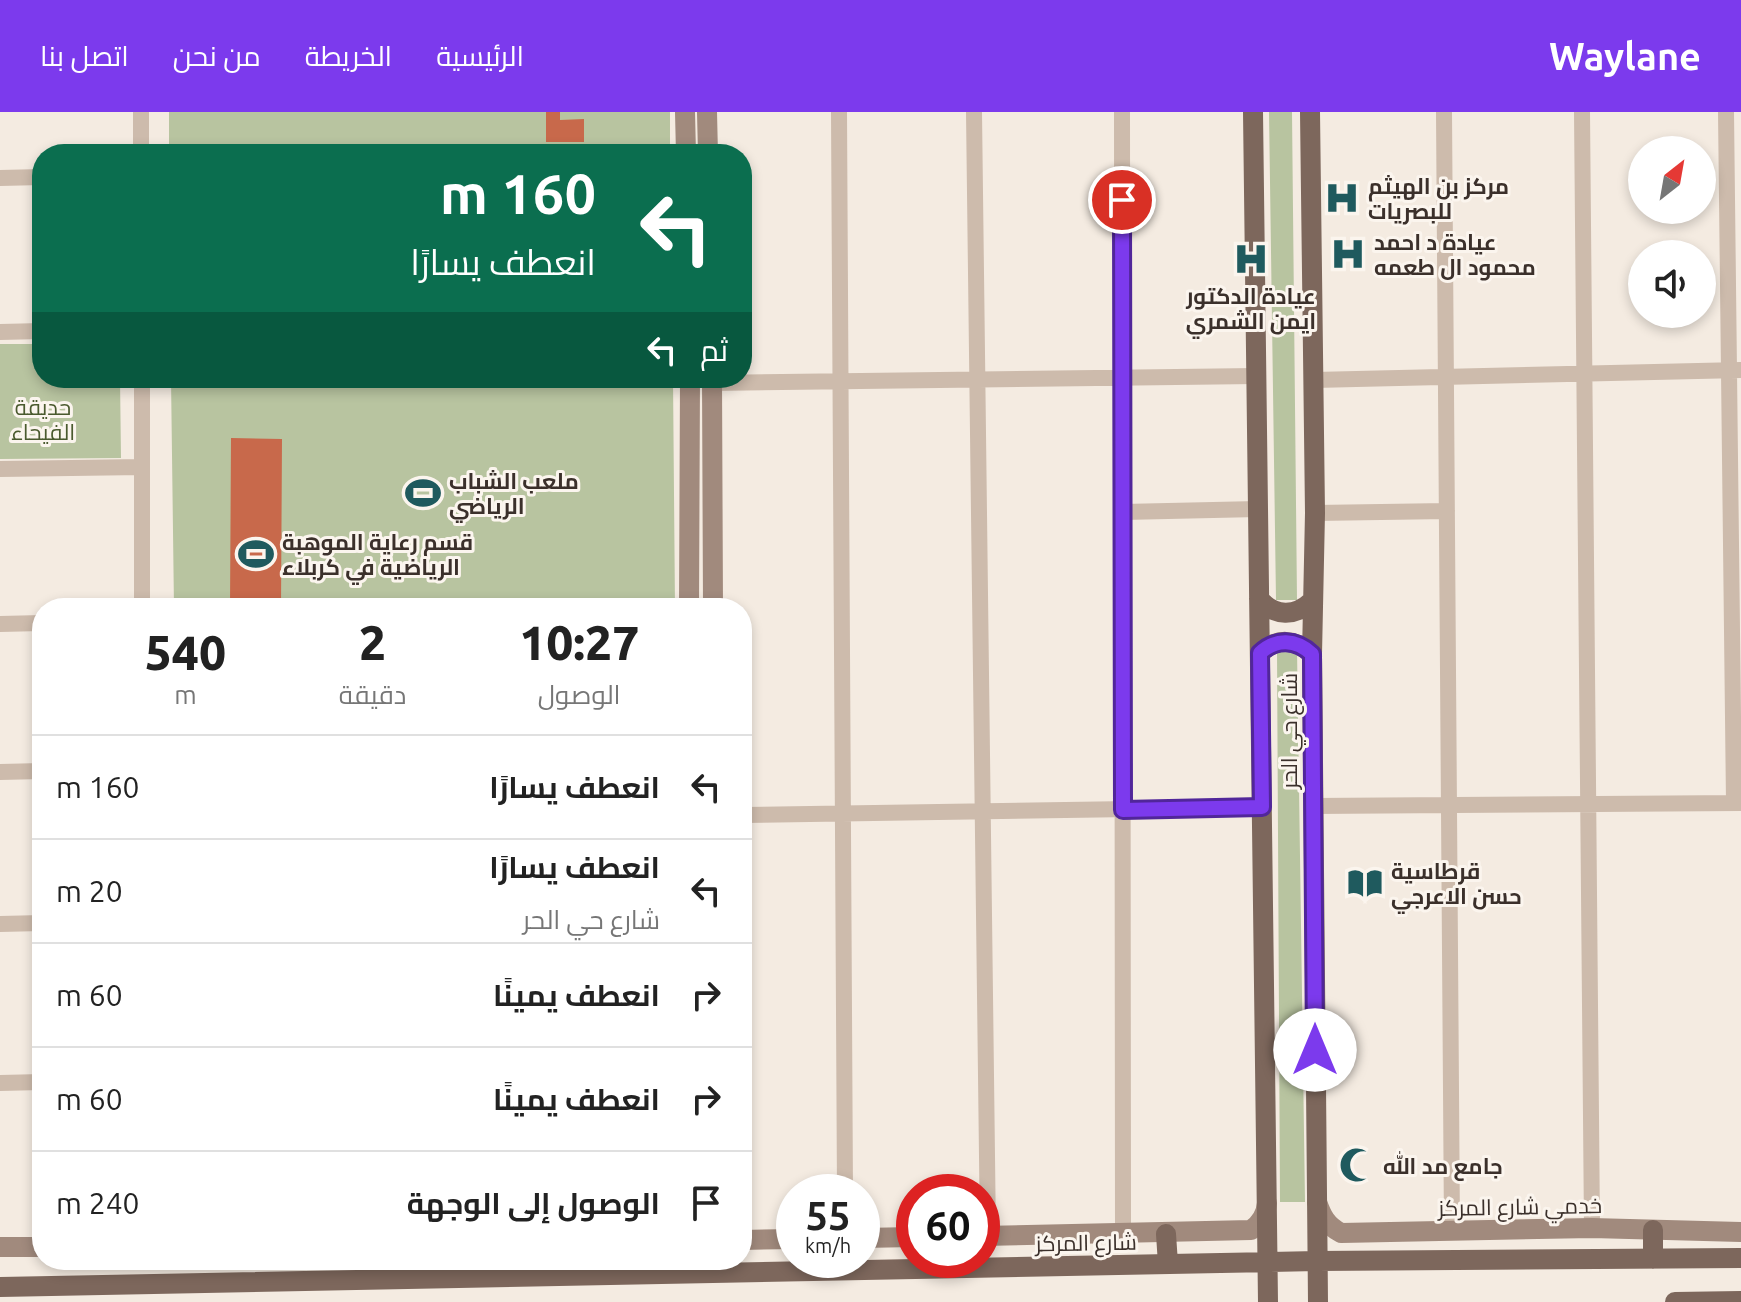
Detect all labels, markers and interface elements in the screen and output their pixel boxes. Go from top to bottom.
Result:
text: Waylane [1549,35,1701,77]
text: اتصل بنا [40,40,129,71]
text: من نحن [173,40,261,71]
text: الخريطة [305,40,392,71]
text: الرئيسية [436,40,524,71]
north arrow [1628,136,1716,224]
map controls [1628,136,1716,328]
text: 160 m [440,162,596,225]
pin [1088,166,1156,234]
place label: مركز بن الهيثم للبصريات [1368,173,1509,225]
icon: left [624,176,728,280]
icon: arrive [1100,178,1144,222]
hospital icon: مركز بن الهيثم للبصريات [1323,179,1361,217]
place label: عيادة د احمد محمود ال طعمه [1374,229,1536,281]
hospital icon: عيادة د احمد محمود ال طعمه [1329,235,1367,273]
hospital icon: عيادة الدكتور ايمن الشمري [1232,240,1270,278]
button: sound [1628,240,1716,328]
text: انعطف يسارًا [410,241,596,282]
place label: عيادة الدكتور ايمن الشمري [1185,283,1316,339]
icon: left [640,328,684,372]
text: ثم [700,333,728,367]
park label: حديقة الفيحاء [11,394,75,444]
place label: ملعب الشباب الرياضي [449,468,579,523]
sports icon: ملعب الشباب الرياضي [404,474,442,512]
place label: قسم رعاية الموهبة الرياضية في كربلاء [282,529,473,585]
sports icon: قسم رعاية الموهبة الرياضية في كربلاء [237,535,275,573]
text: 2 [359,615,386,669]
text: 10:27 [519,615,639,669]
text: 540 [145,625,226,679]
street label: شارع حي الحر [1276,673,1306,791]
text: m [174,680,197,709]
text: دقيقة [339,680,406,709]
text: الوصول [538,680,621,709]
icon: left [684,765,728,809]
text: 160 m [56,770,140,804]
text: انعطف يسارًا [489,770,660,804]
text: انعطف يسارًا [489,850,660,884]
place label: قرطاسية حسن الاعرجي [1391,858,1522,914]
library icon: قرطاسية حسن الاعرجي [1346,864,1384,902]
icon: left [684,869,728,913]
text: 20 m [56,874,123,908]
text: شارع حي الحر [523,905,660,934]
icon: right [684,973,728,1017]
text: 60 m [56,978,123,1012]
text: انعطف يمينًا [493,978,660,1012]
position arrow [1273,1008,1357,1092]
icon: right [684,1077,728,1121]
text: 60 m [56,1082,123,1116]
text: انعطف يمينًا [493,1082,660,1116]
mosque icon: جامع مد الله [1338,1146,1376,1184]
place label: جامع مد الله [1383,1151,1503,1181]
speed limit sign: 60 [896,1174,1000,1278]
icon: arrive [684,1181,728,1225]
text: 240 m [56,1186,140,1220]
text: الوصول إلى الوجهة [407,1186,660,1220]
street label: خدمي شارع المركز [1436,1192,1602,1225]
text: 55 [805,1193,851,1238]
street label: شارع المركز [1033,1229,1137,1258]
text: km/h [805,1234,851,1257]

